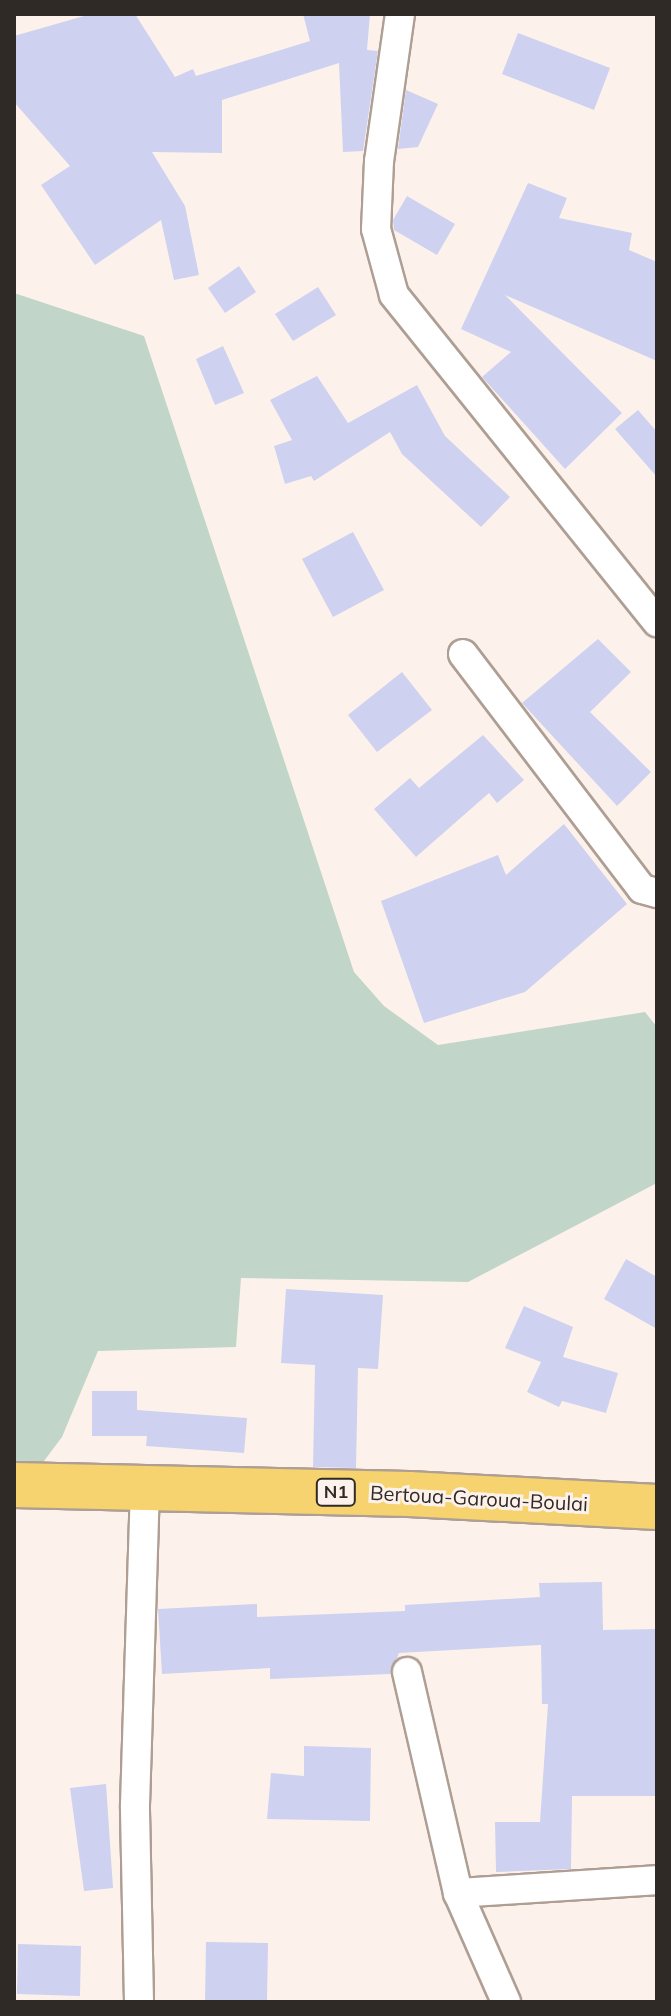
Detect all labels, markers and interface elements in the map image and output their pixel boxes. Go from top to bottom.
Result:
road number: N1 [314,1478,358,1506]
street label: Bertoua-Garoua-Boulai [370,1480,588,1516]

